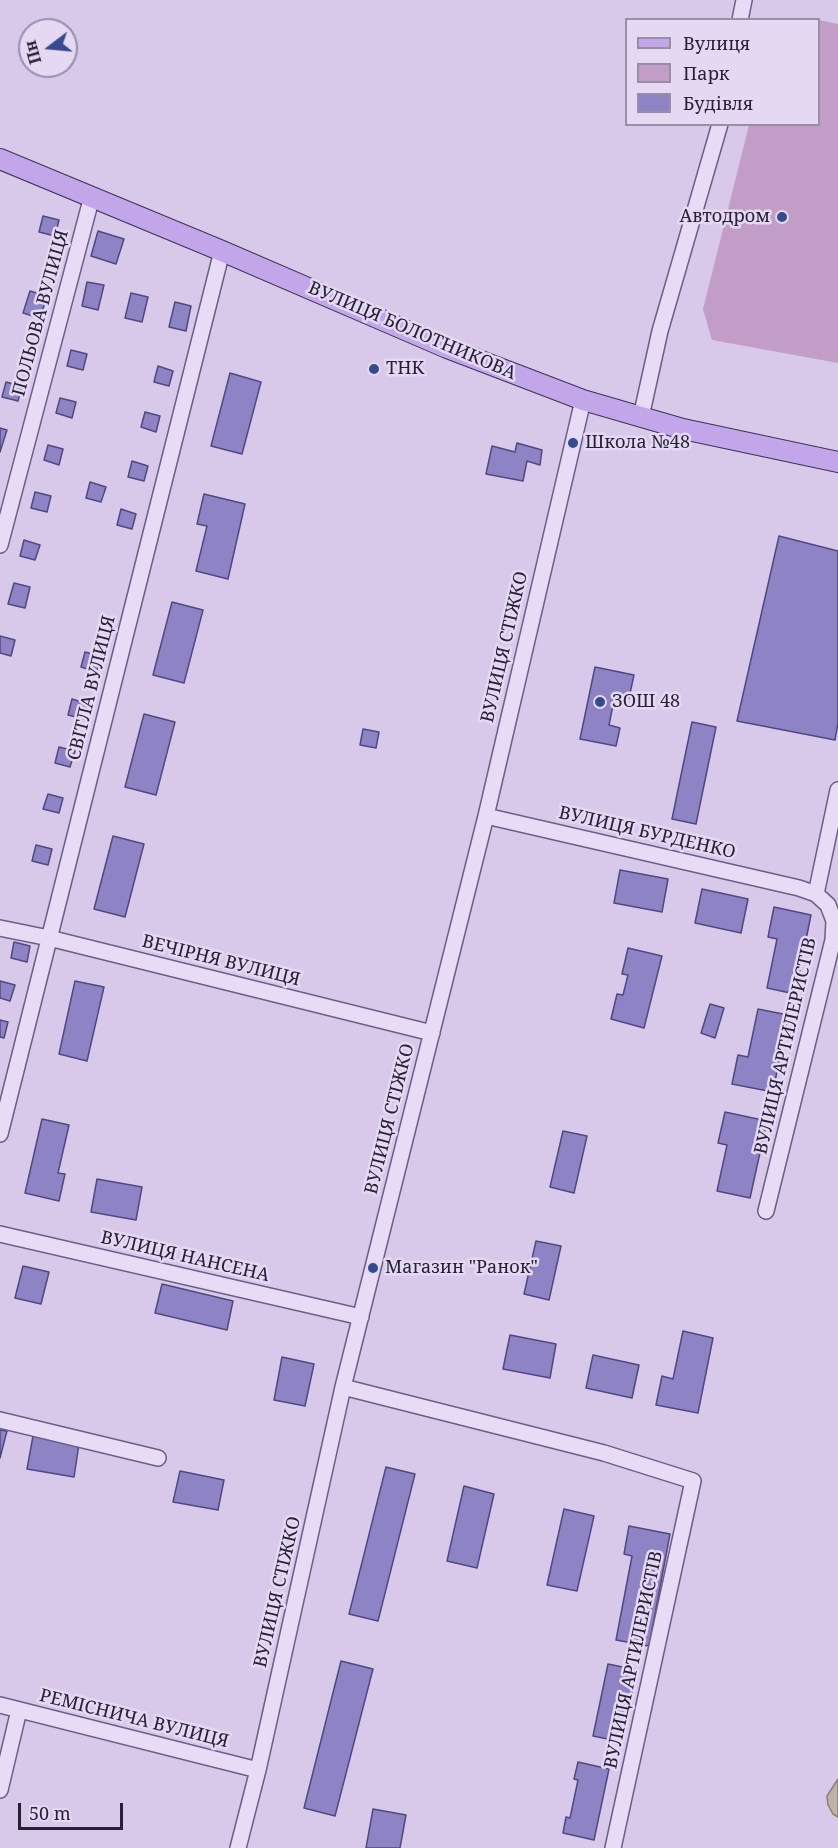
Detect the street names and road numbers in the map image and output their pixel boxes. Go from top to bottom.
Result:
street label: ПОЛЬОВА ВУЛИЦЯ [8,227,74,399]
street label: ВУЛИЦЯ БОЛОТНИКОВА [305,277,519,385]
street label: ВУЛИЦЯ СТІЖКО [477,569,533,725]
street label: СВІТЛА ВУЛИЦЯ [64,613,120,763]
street label: ВУЛИЦЯ БУРДЕНКО [556,802,738,864]
street label: ВЕЧІРНЯ ВУЛИЦЯ [140,931,302,991]
street label: ВУЛИЦЯ АРТИЛЕРИСТІВ [751,935,821,1157]
street label: ВУЛИЦЯ СТІЖКО [361,1041,419,1197]
street label: ВУЛИЦЯ НАНСЕНА [98,1227,272,1287]
street label: ВУЛИЦЯ СТІЖКО [250,1514,306,1670]
street label: ВУЛИЦЯ АРТИЛЕРИСТІВ [600,1549,668,1771]
street label: РЕМІСНИЧА ВУЛИЦЯ [37,1685,231,1753]

